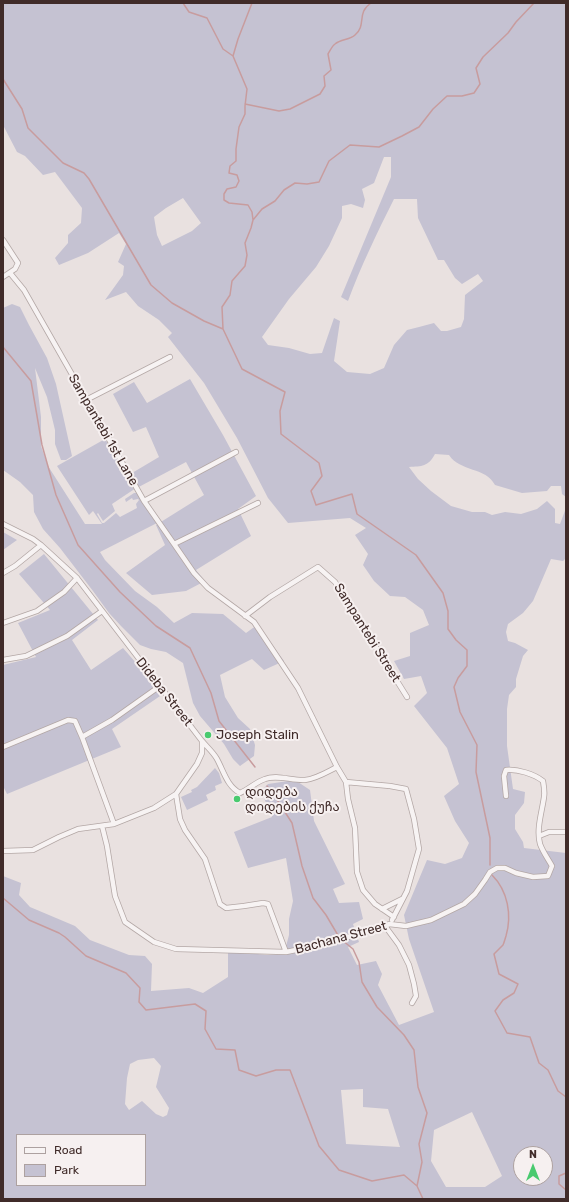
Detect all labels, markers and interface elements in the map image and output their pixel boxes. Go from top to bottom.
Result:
street label: Sampantebi 1st Lane [65,372,141,488]
street label: Sampantebi Street [330,581,404,685]
street label: Dideba Street [132,655,196,729]
place label: Joseph Stalin [216,727,299,743]
marker: Joseph Stalin [203,730,213,740]
place label: დიდება დიდების ქუჩა [245,784,340,815]
marker: დიდება დიდების ქუჩა [232,794,242,804]
street label: Bachana Street [294,918,388,958]
legend [16,1134,146,1186]
text: Road [54,1143,82,1157]
north arrow [513,1146,553,1186]
text: N [529,1148,537,1161]
text: Park [54,1163,79,1177]

